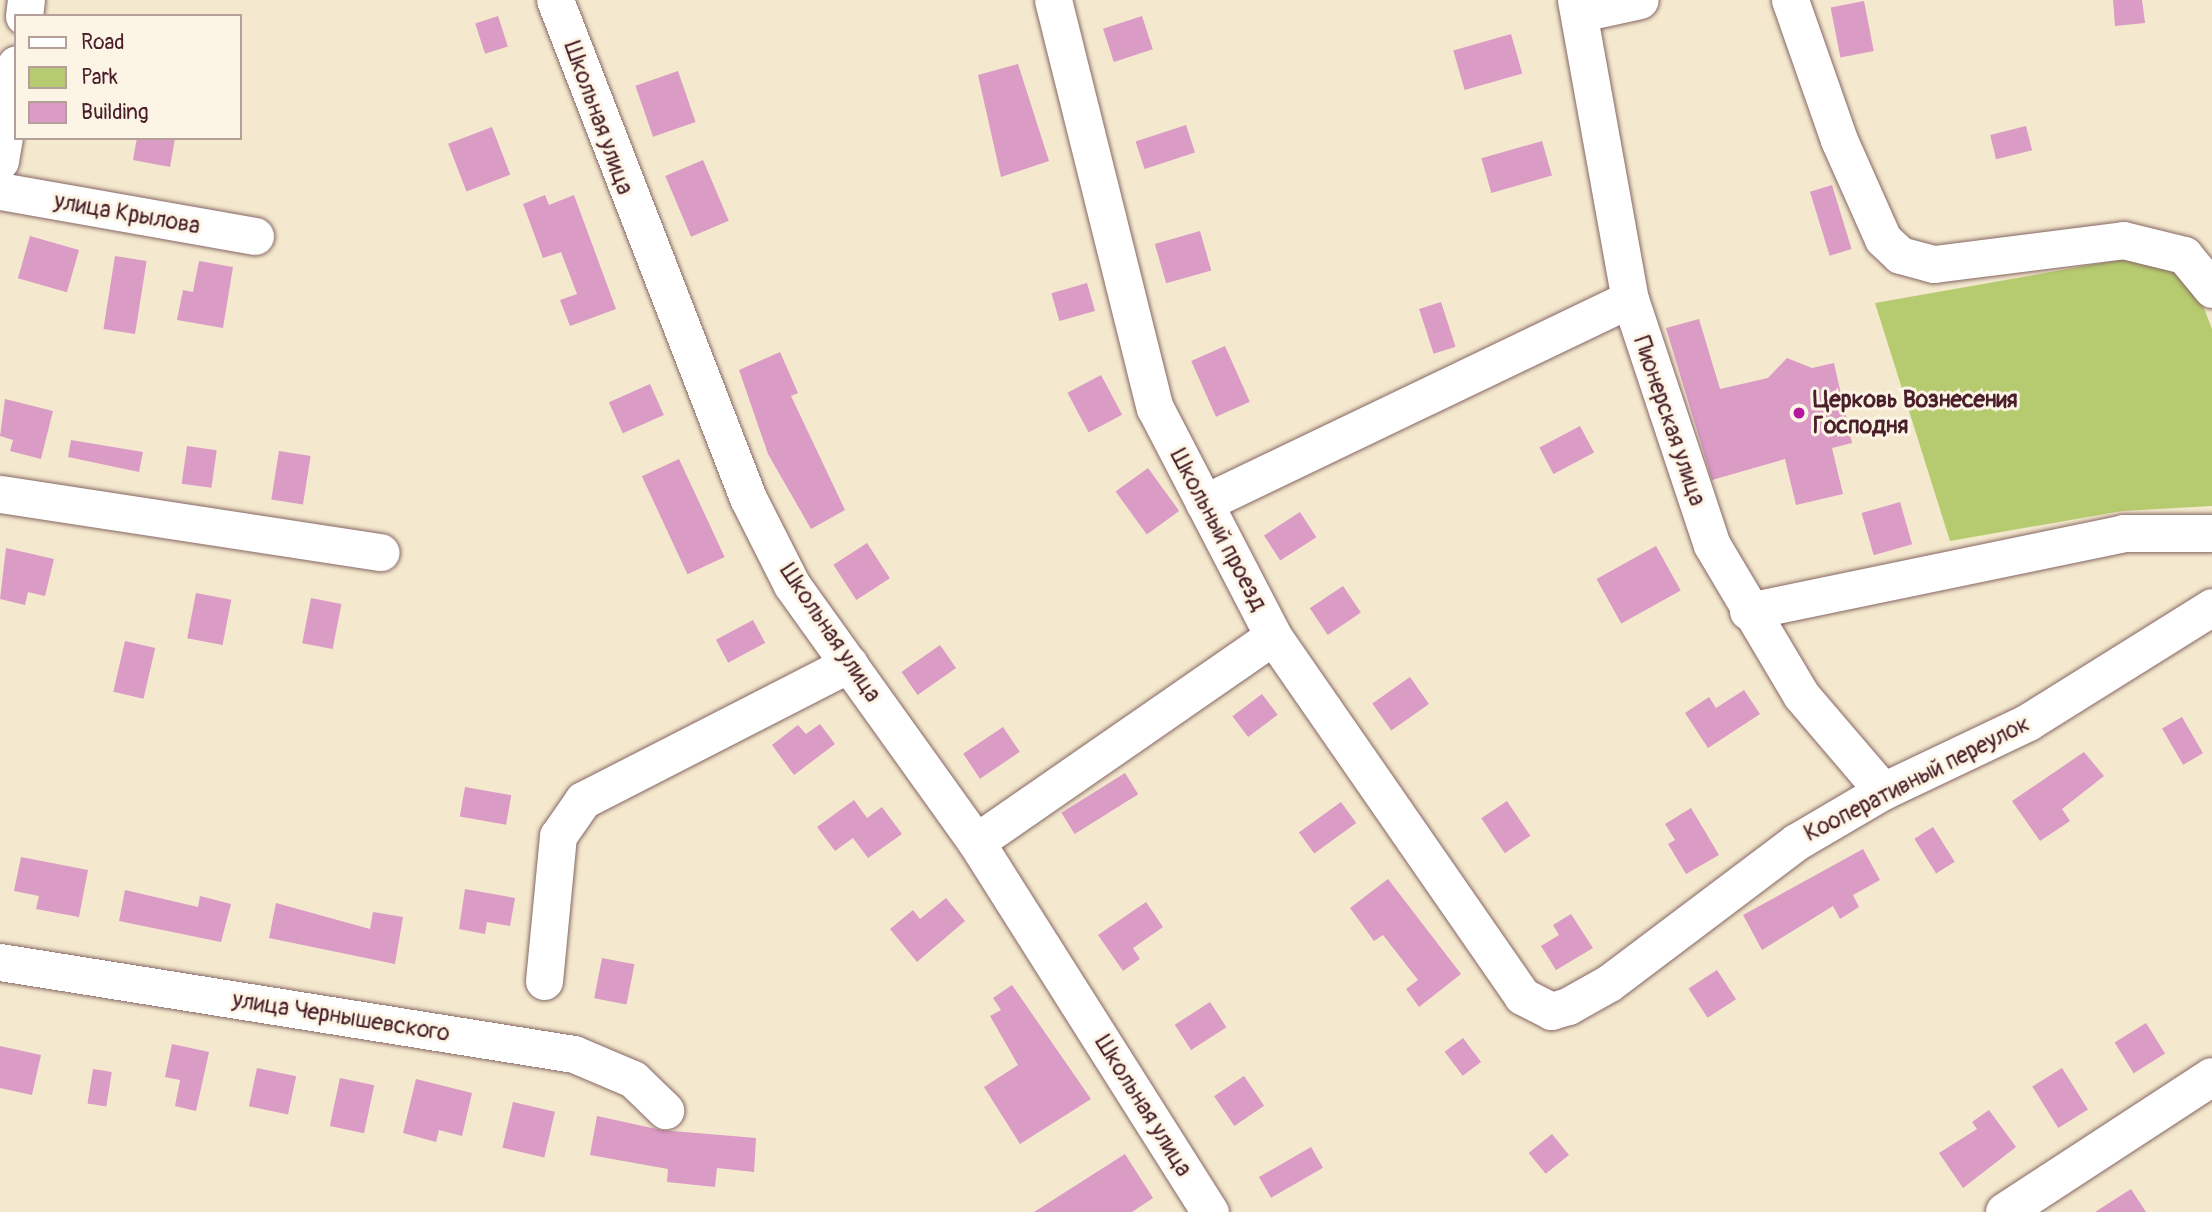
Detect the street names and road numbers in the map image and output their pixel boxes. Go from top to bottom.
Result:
street label: Школьная улица [558,38,638,198]
street label: улица Крылова [52,188,202,240]
street label: Пионерская улица [1627,333,1711,509]
street label: Школьный проезд [1164,444,1272,616]
street label: Школьная улица [774,559,886,707]
street label: Кооперативный переулок [1800,710,2034,848]
street label: улица Чернышевского [230,986,452,1048]
street label: Школьная улица [1089,1030,1197,1182]

